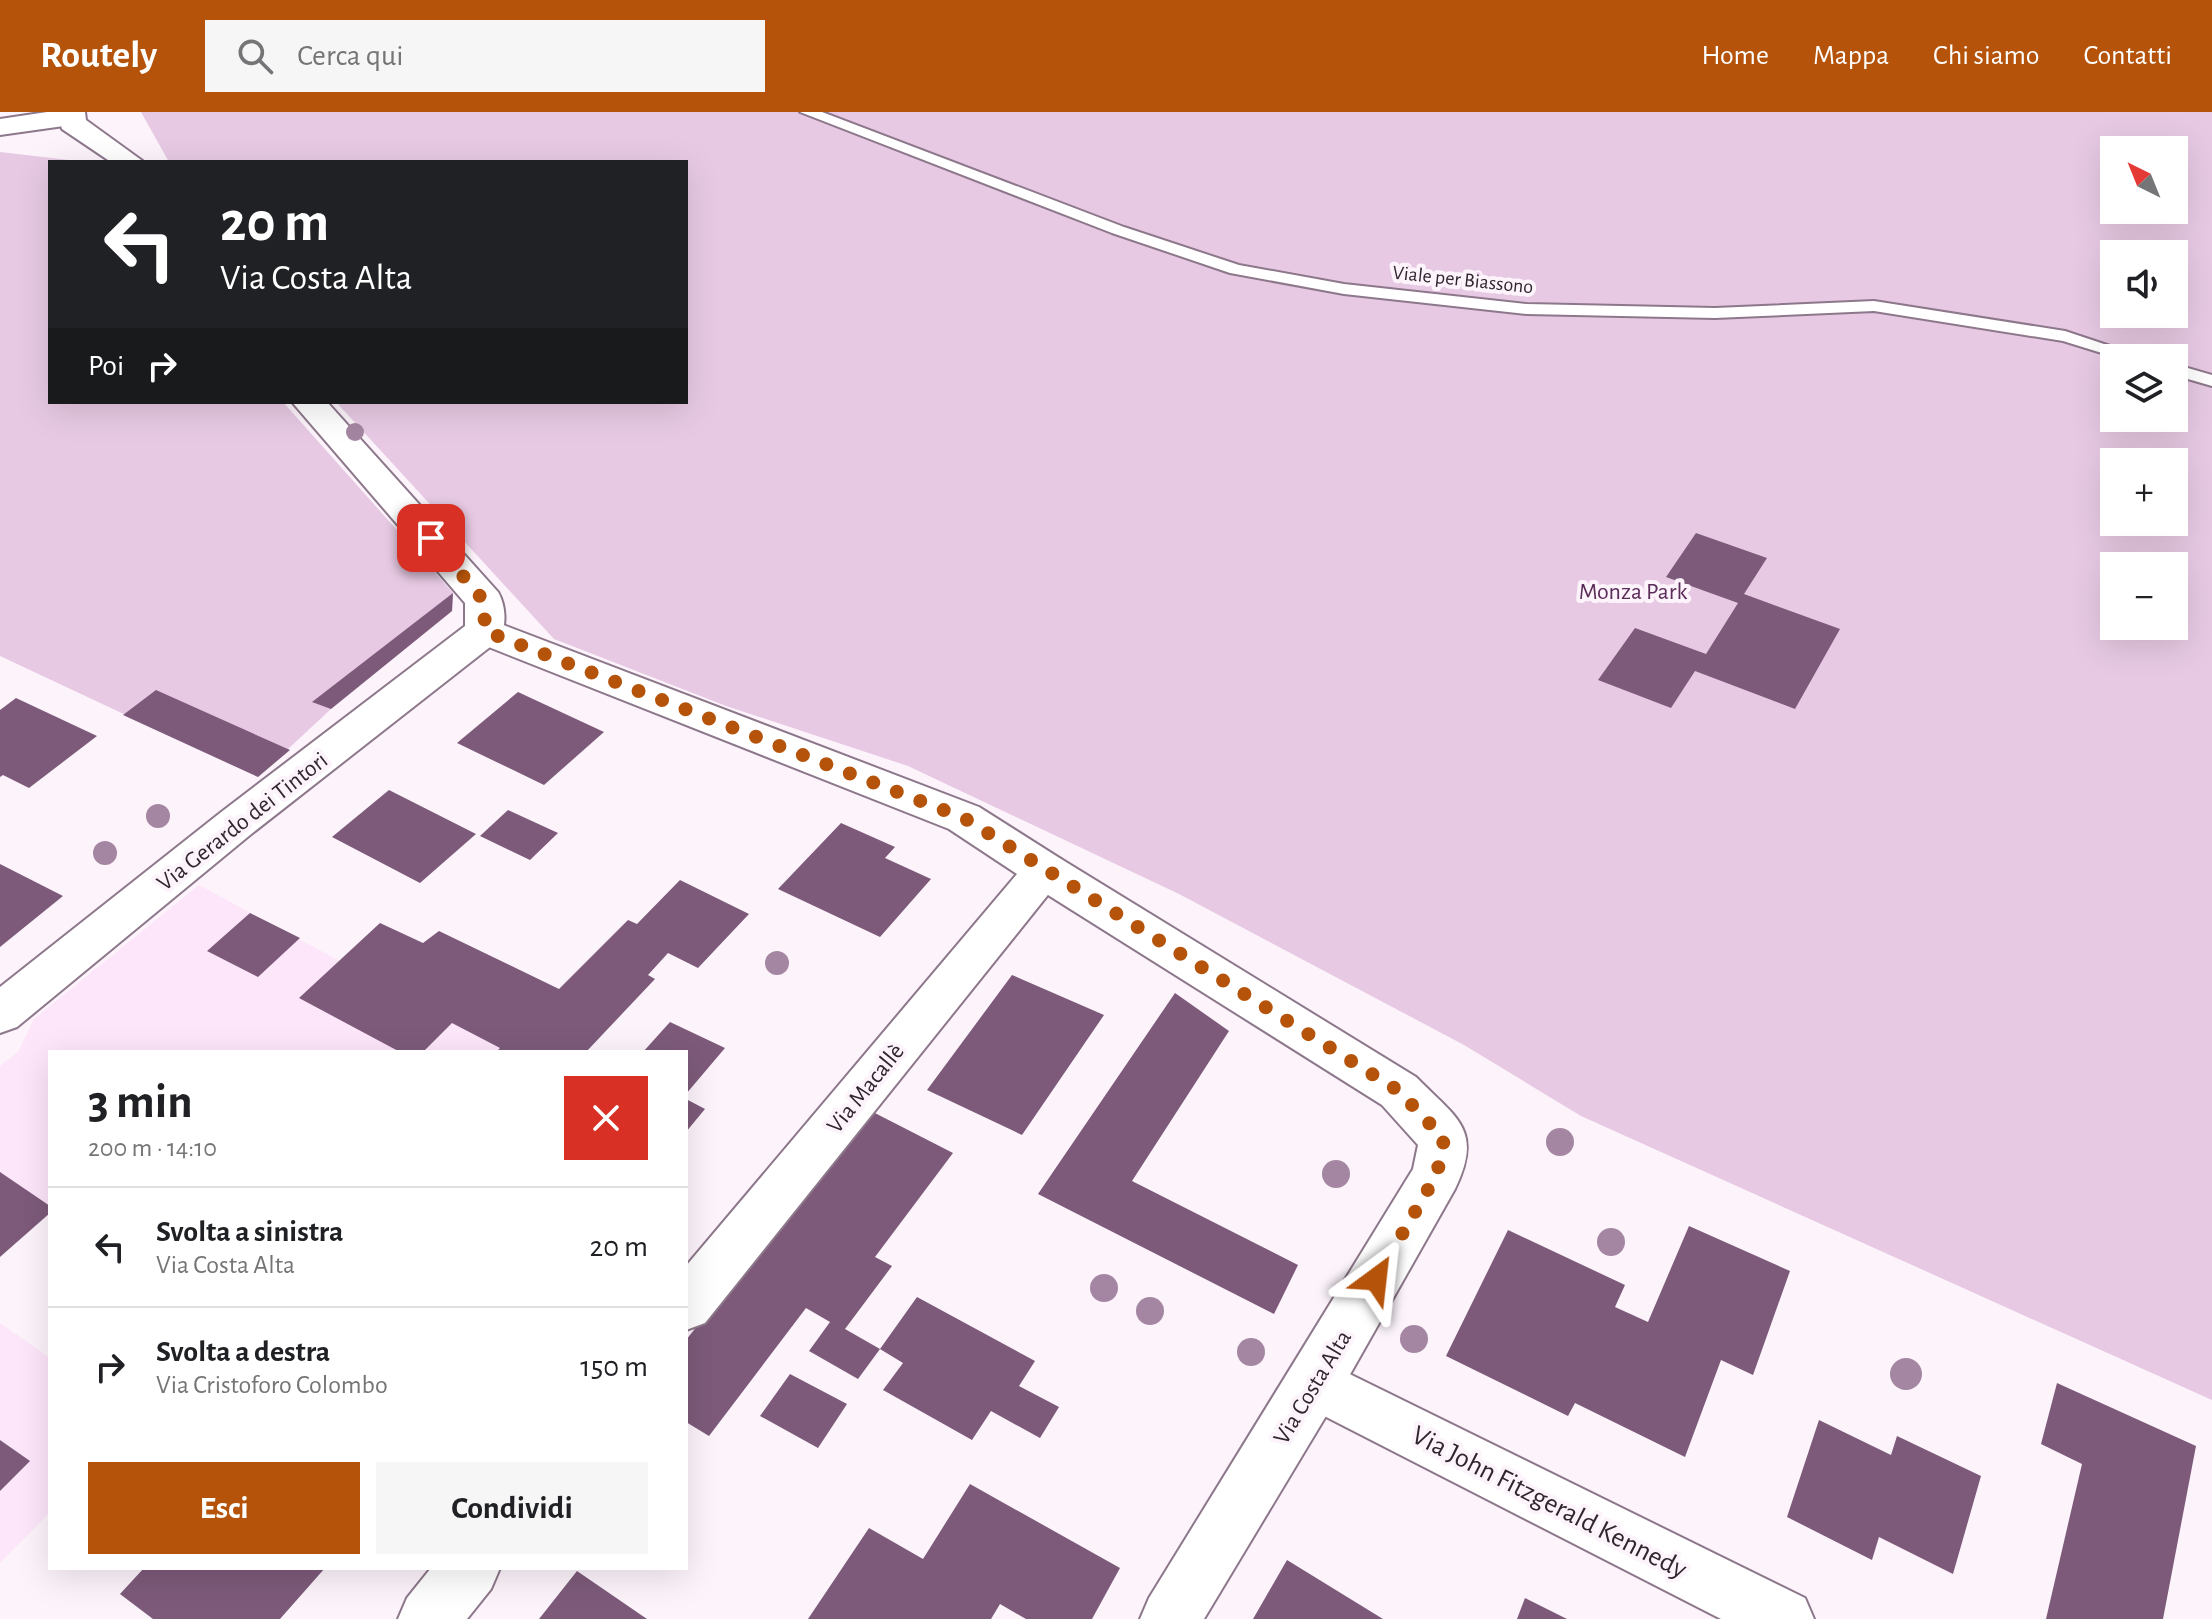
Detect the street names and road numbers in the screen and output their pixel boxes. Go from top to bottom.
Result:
street label: Viale per Biassono [1392,263,1534,297]
street label: Via Gerardo dei Tintori [153,748,332,896]
street label: Via Macallè [823,1039,909,1138]
street label: Via Costa Alta [1270,1326,1356,1449]
street label: Via John Fitzgerald Kennedy [1407,1421,1691,1584]

